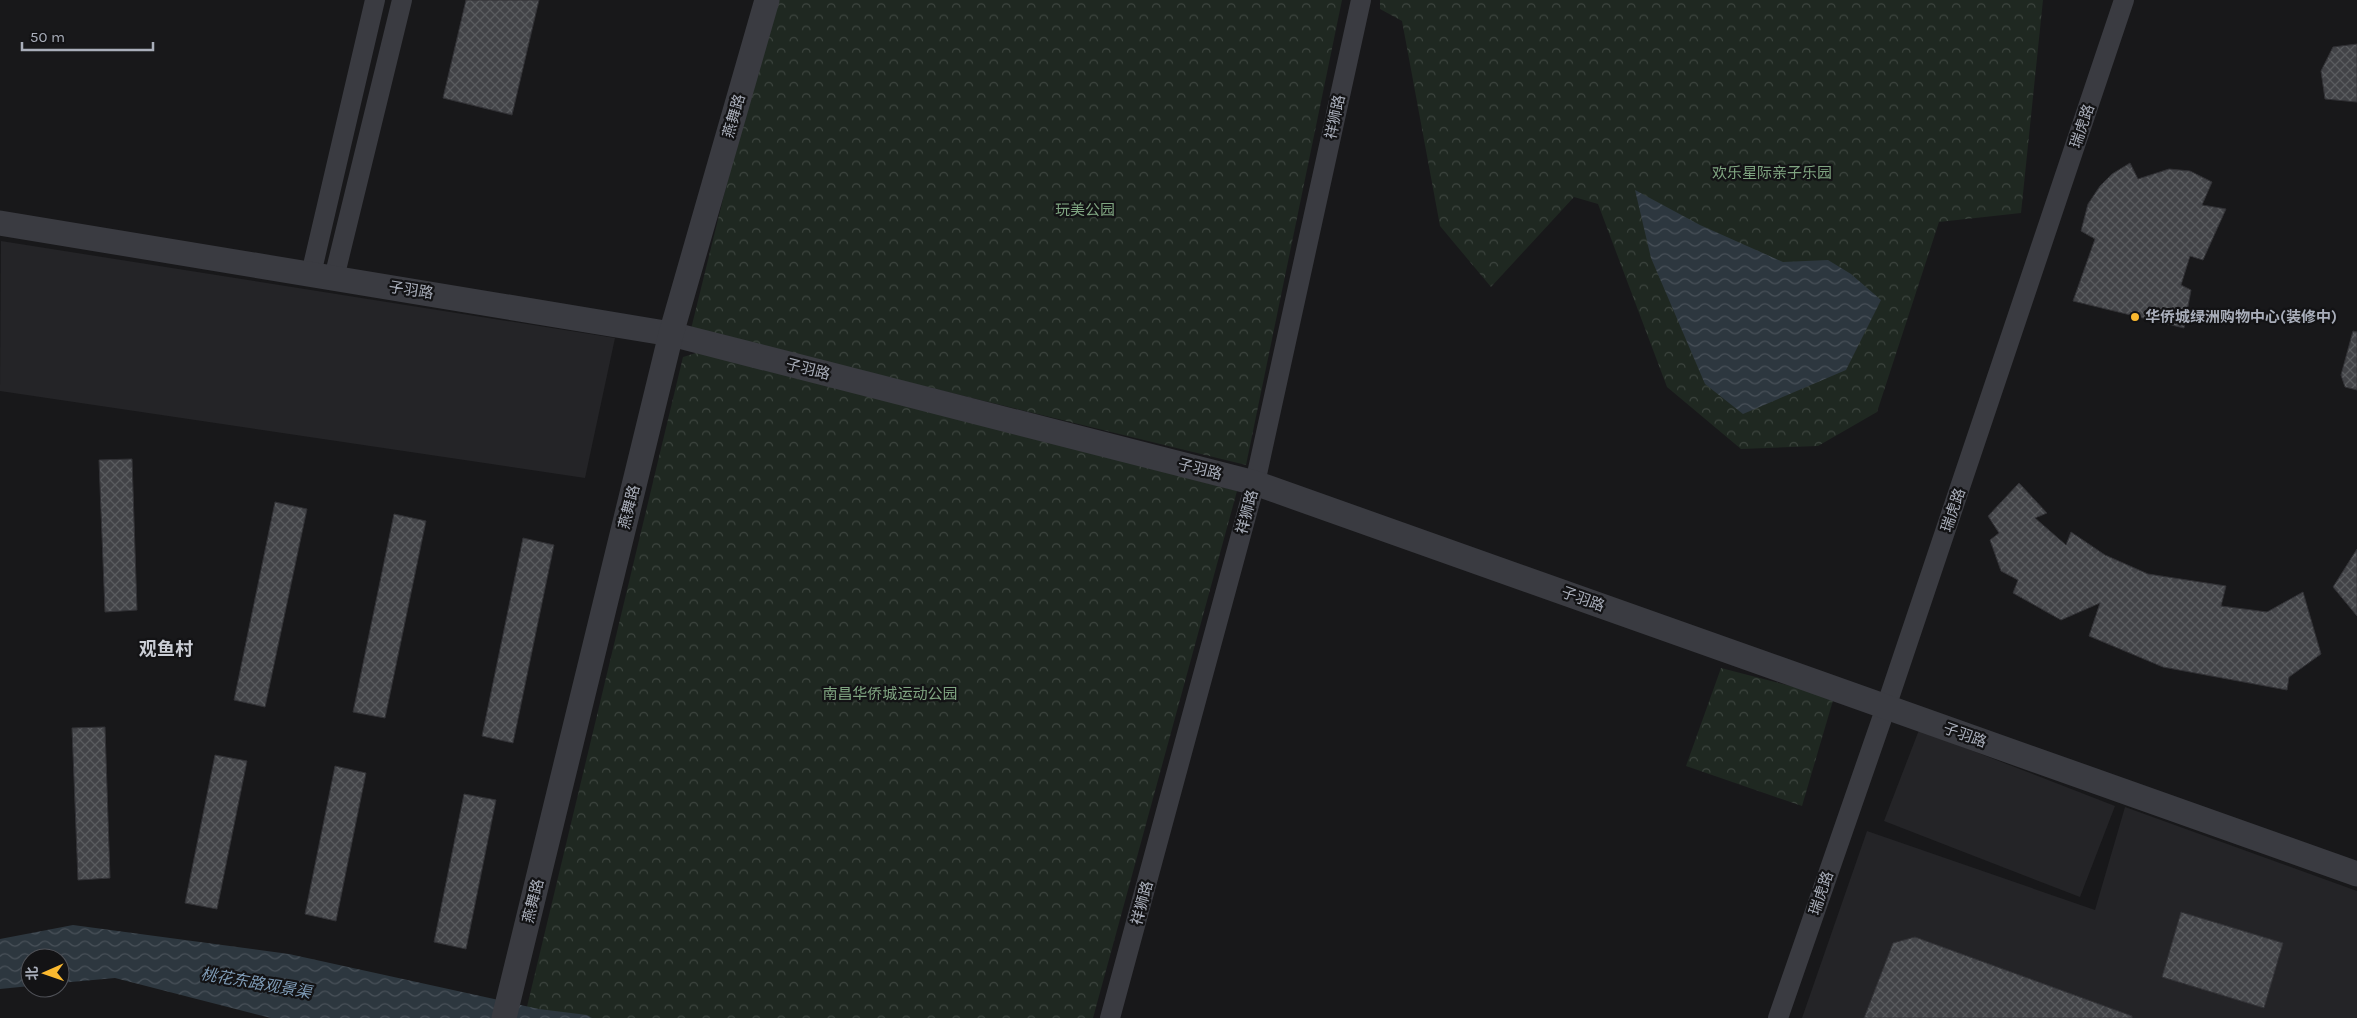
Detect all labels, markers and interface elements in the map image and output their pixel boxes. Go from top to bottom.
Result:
scale bar [22,20,154,52]
text: 50 m [30,28,65,46]
street label: 燕舞路 [719,92,749,140]
street label: 祥狮路 [1322,93,1348,141]
street label: 瑞虎路 [2066,102,2098,150]
park label: 欢乐星际亲子乐园 [1712,164,1832,182]
park label: 玩美公园 [1055,201,1115,219]
street label: 子羽路 [387,278,435,302]
place label: 华侨城绿洲购物中心(装修中) [2145,308,2337,326]
marker: 华侨城绿洲购物中心(装修中) [2129,311,2141,323]
street label: 子羽路 [784,355,832,383]
street label: 子羽路 [1176,455,1224,483]
street label: 燕舞路 [615,483,643,531]
street label: 瑞虎路 [1937,486,1969,534]
street label: 祥狮路 [1232,488,1262,536]
street label: 子羽路 [1559,583,1607,615]
district label: 观鱼村 [139,638,193,660]
park label: 南昌华侨城运动公园 [822,685,958,703]
street label: 子羽路 [1941,719,1989,751]
street label: 瑞虎路 [1805,869,1837,917]
street label: 燕舞路 [519,877,547,925]
street label: 祥狮路 [1127,879,1157,927]
north arrow [20,948,70,998]
water label: 桃花东路观景渠 [199,964,315,1002]
text: 北 [24,966,41,981]

